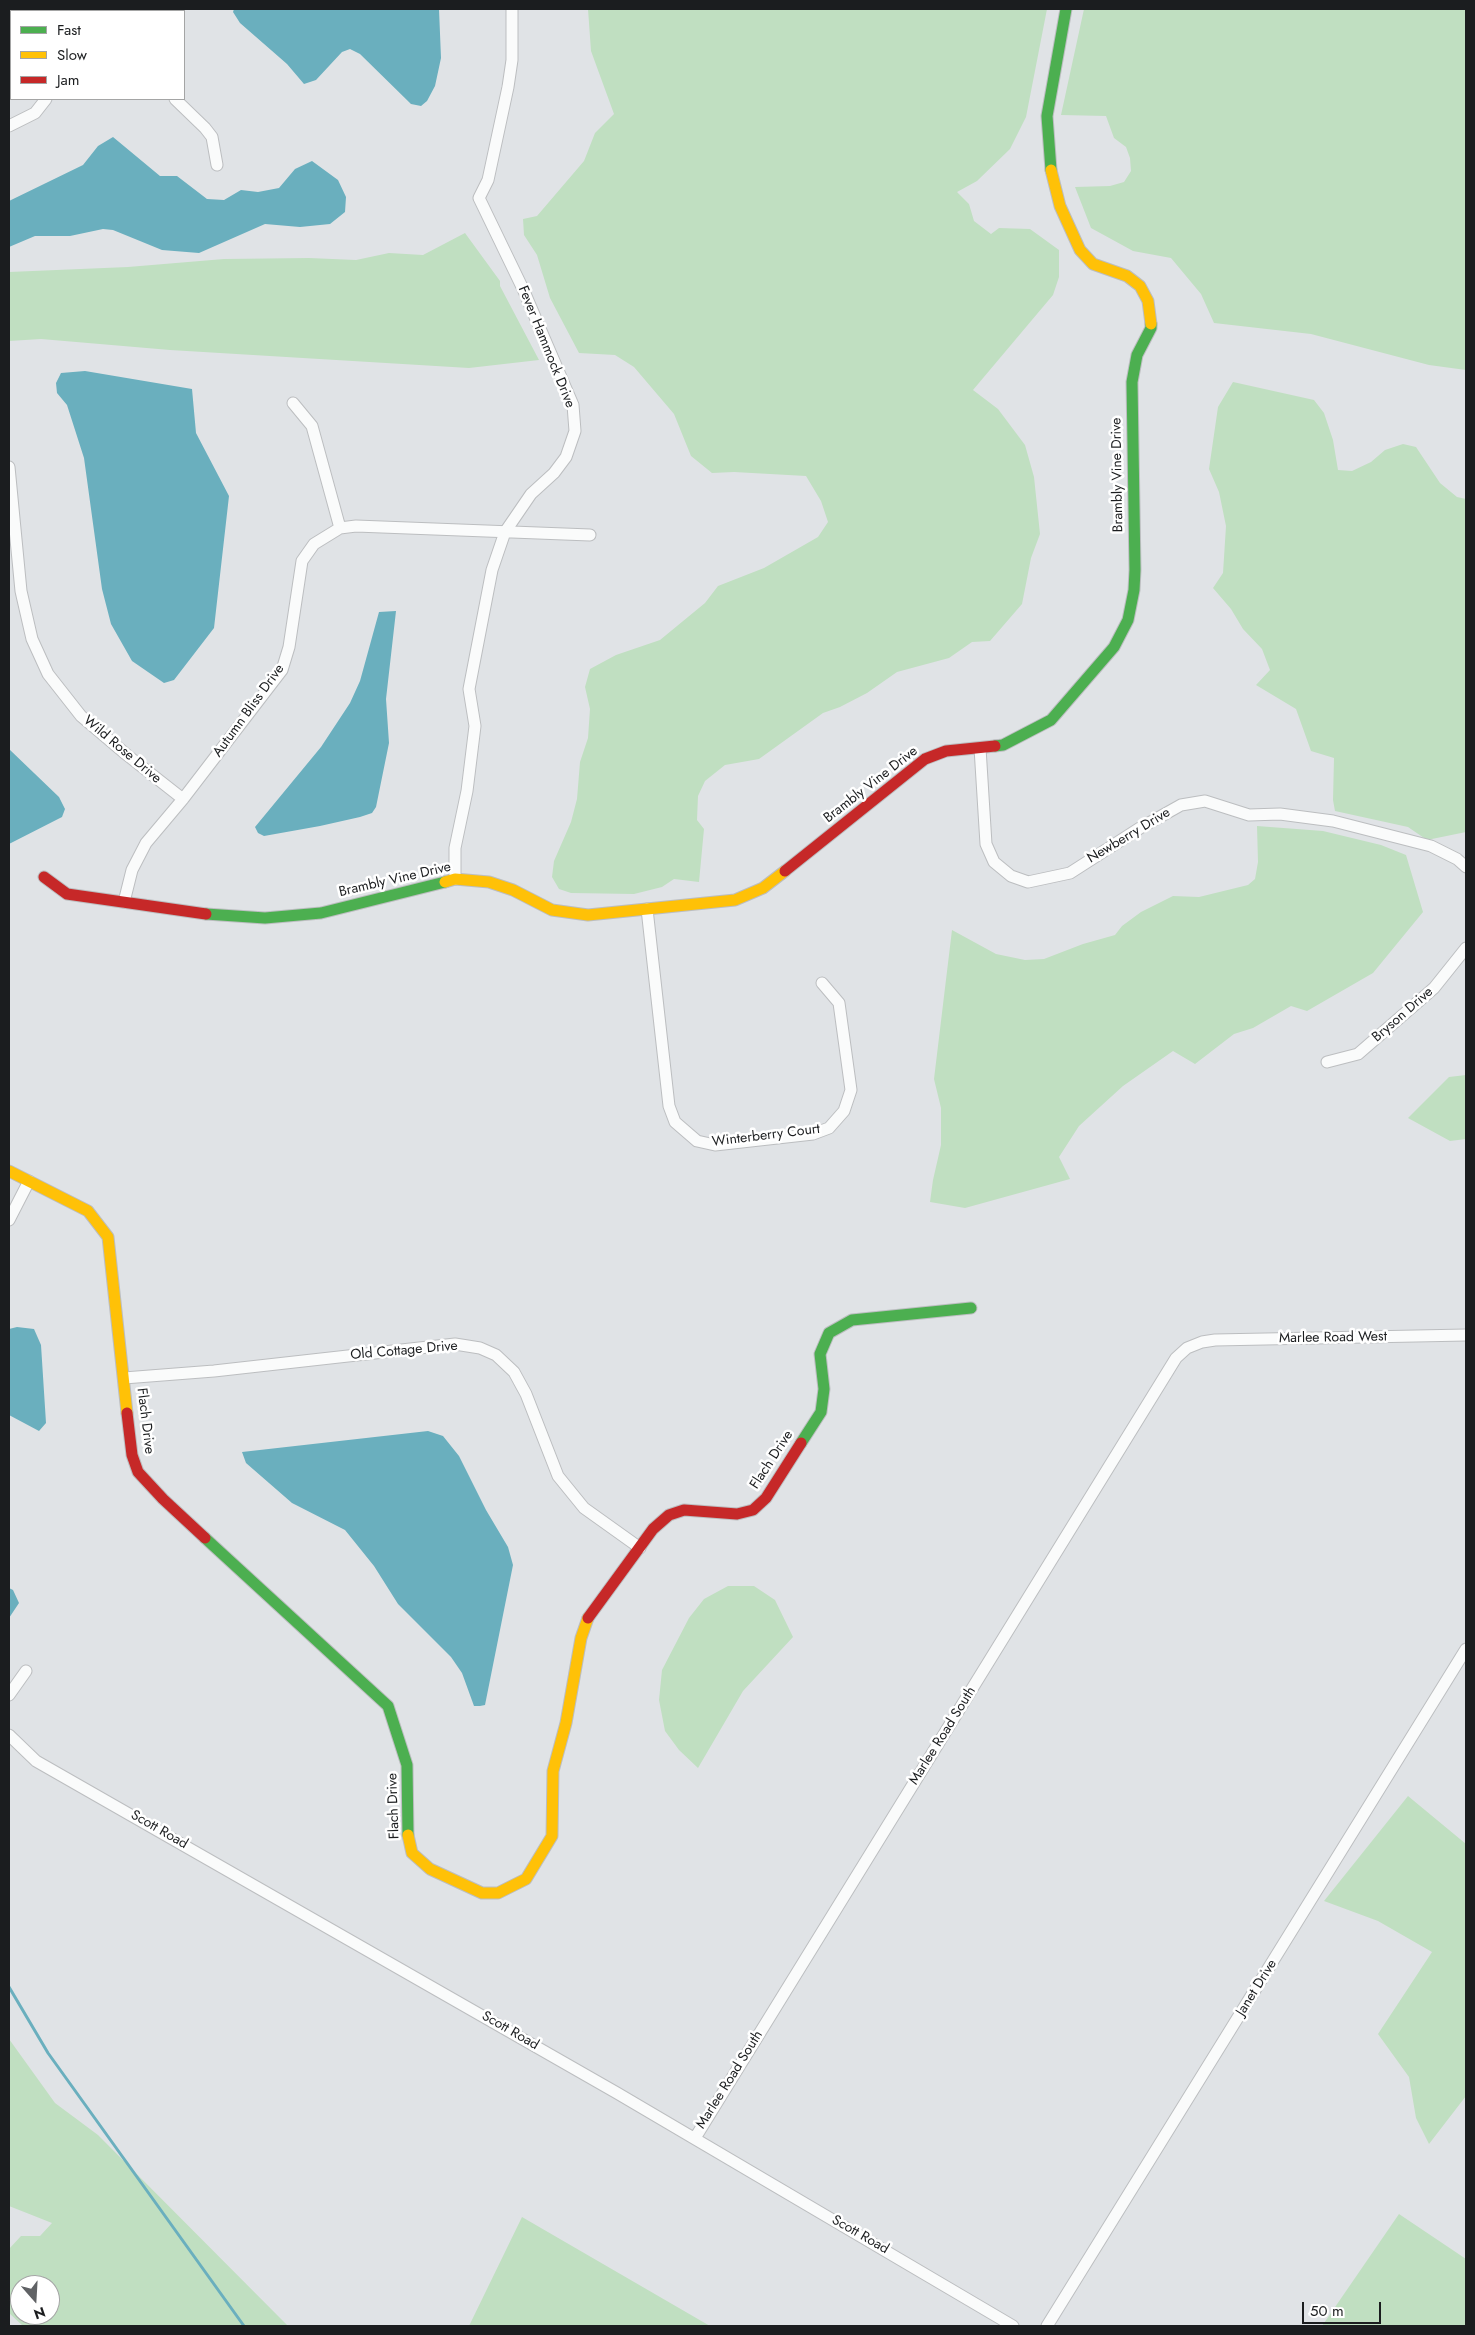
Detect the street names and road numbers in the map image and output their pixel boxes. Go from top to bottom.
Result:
street label: Fever Hammock Drive [514,284,578,410]
street label: Brambly Vine Drive [1109,418,1127,532]
street label: Autumn Bliss Drive [210,661,288,761]
street label: Wild Rose Drive [80,713,164,787]
street label: Brambly Vine Drive [821,743,921,827]
street label: Newberry Drive [1084,805,1174,867]
street label: Brambly Vine Drive [337,859,453,901]
street label: Bryson Drive [1369,984,1437,1046]
street label: Winterberry Court [711,1121,821,1151]
street label: Marlee Road West [1279,1329,1387,1347]
street label: Old Cottage Drive [350,1338,458,1364]
street label: Flach Drive [133,1387,157,1455]
street label: Flach Drive [747,1428,797,1492]
street label: Marlee Road South [906,1684,980,1788]
street label: Flach Drive [384,1773,404,1839]
street label: Scott Road [127,1807,191,1853]
street label: Janet Drive [1233,1957,1281,2019]
street label: Scott Road [478,2008,542,2054]
street label: Marlee Road South [693,2028,767,2132]
street label: Scott Road [828,2212,892,2258]

